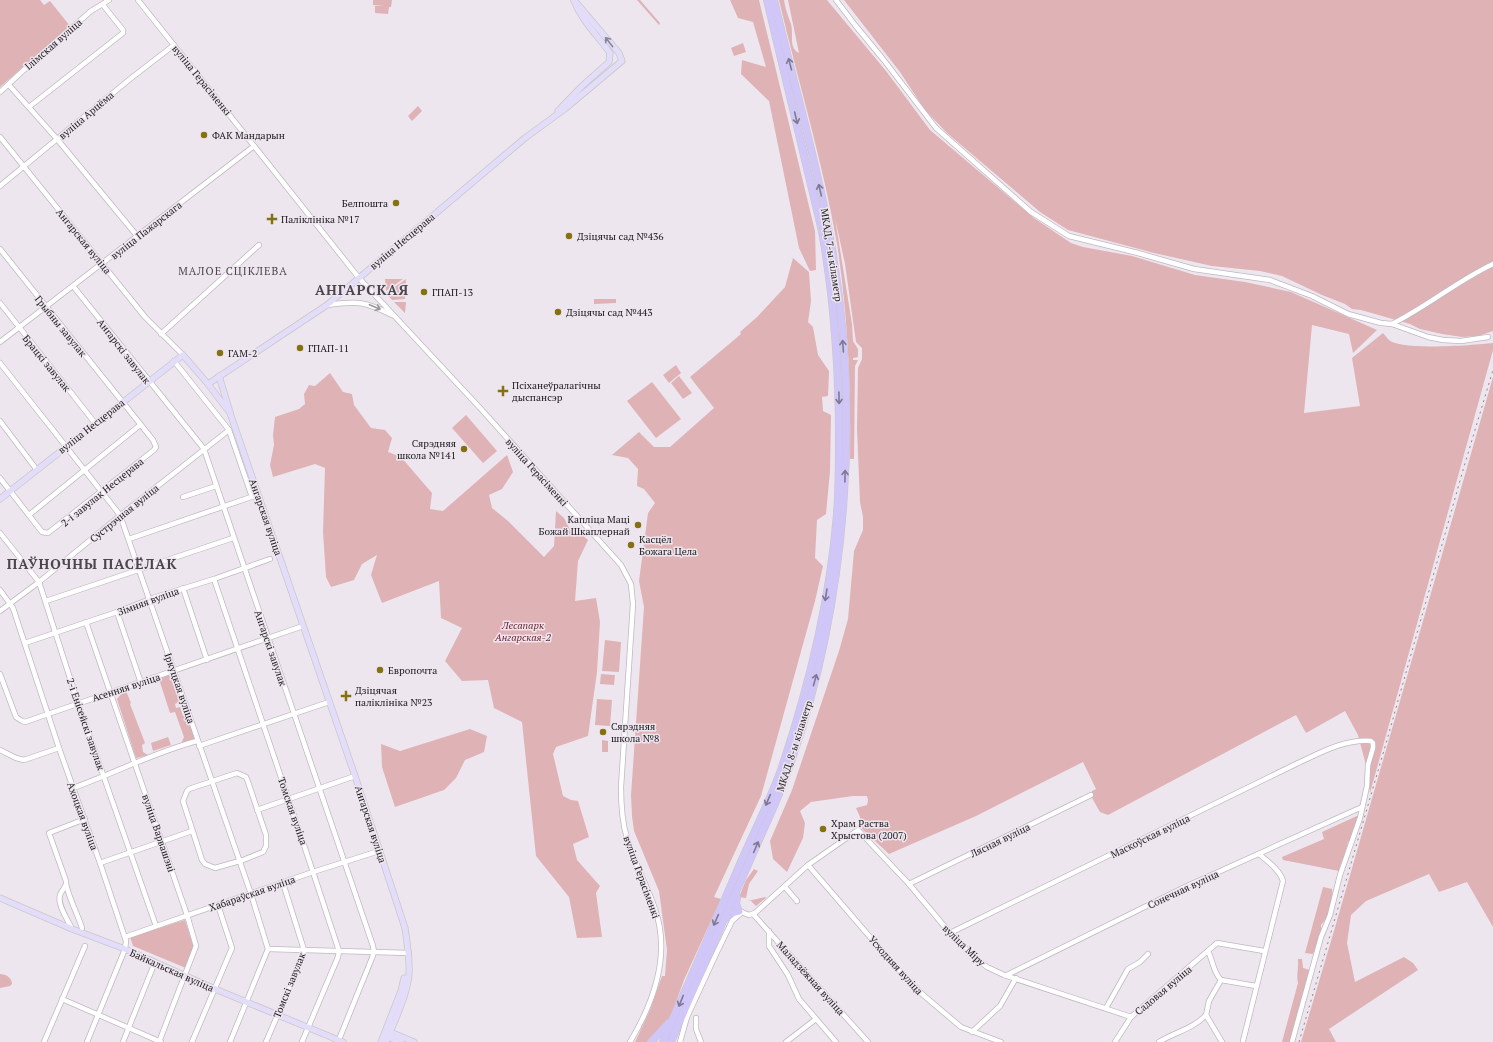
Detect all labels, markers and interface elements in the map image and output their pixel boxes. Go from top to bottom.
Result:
street label: Ілімская вуліца [22,16,85,73]
one-way arrow [605,36,614,47]
street label: вуліца Герасіменкі [169,42,234,118]
one-way arrow [786,57,793,70]
street label: вуліца Арцёма [56,89,117,142]
one-way arrow [792,111,800,124]
place label: ФАК Мандарын [212,129,285,142]
marker: ФАК Мандарын [199,130,209,140]
one-way arrow [816,184,824,197]
place label: Белпошта [342,197,388,210]
marker: Белпошта [391,198,401,208]
street label: вуліца Пажарскага [108,199,185,262]
street label: Ангарская вуліца [53,206,114,277]
street label: МКАД, 7-ы кіламетр [818,208,845,303]
street label: вуліца Несцерава [367,210,438,273]
marker: Паліклініка №17 [266,213,278,225]
place label: Паліклініка №17 [281,213,359,226]
place label: Дзіцячы сад №436 [577,230,664,243]
marker: Дзіцячы сад №436 [564,231,574,241]
district label: МАЛОЕ СЦІКЛЕВА [178,264,288,278]
district label: АНГАРСКАЯ [315,280,409,299]
place label: ГПАП-13 [432,286,473,299]
marker: ГПАП-13 [419,287,429,297]
street label: Грыбны завулак [32,293,90,360]
one-way arrow [369,304,381,312]
place label: Дзіцячы сад №443 [566,306,653,319]
marker: Дзіцячы сад №443 [553,307,563,317]
street label: Ангарскі завулак [94,316,153,387]
street label: Брацкі завулак [20,332,74,395]
one-way arrow [840,340,847,353]
place label: ГПАП-11 [308,342,349,355]
marker: ГПАП-11 [295,343,305,353]
place label: ГАМ-2 [228,347,257,360]
marker: ГАМ-2 [215,348,225,358]
place label: Псіханеўралагічны дыспансэр [512,379,601,404]
marker: Псіханеўралагічны дыспансэр [497,385,509,397]
one-way arrow [835,391,843,404]
street label: вуліца Несцерава [55,396,127,457]
street label: вуліца Герасіменкі [503,436,571,509]
place label: Сярэдняя школа №141 [397,437,456,462]
marker: Сярэдняя школа №141 [459,444,469,454]
street label: 2-і завулак Несцерава [58,455,146,530]
one-way arrow [841,470,849,483]
street label: Ангарская вуліца [246,477,285,557]
street label: Сустрэчная вуліца [87,482,161,545]
place label: Капліца Маці Божай Шкаплернай [538,513,630,538]
marker: Капліца Маці Божай Шкаплернай [633,520,643,530]
place label: Касцёл Божага Цела [639,533,697,558]
marker: Касцёл Божага Цела [626,540,636,550]
district label: ПАЎНОЧНЫ ПАСЁЛАК [7,554,177,573]
street label: Зімняя вуліца [116,584,181,619]
one-way arrow [821,588,829,601]
street label: Ангарскі завулак [251,609,290,688]
park label: Лесапарк Ангарская-2 [494,619,552,644]
street label: Іркуцкая вуліца [161,651,198,725]
place label: Европочта [388,664,437,677]
marker: Европочта [375,665,385,675]
street label: Асенняя вуліца [90,670,162,705]
one-way arrow [812,674,819,687]
street label: 2-і Енісейскі завулак [64,676,108,773]
place label: Дзіцячая паліклініка №23 [355,684,432,709]
marker: Дзіцячая паліклініка №23 [340,690,352,702]
street label: МКАД, 8-ы кіламетр [774,699,815,793]
place label: Сярэдняя школа №8 [611,720,659,745]
marker: Сярэдняя школа №8 [598,727,608,737]
street label: Томская вуліца [275,775,310,847]
street label: Ахоцкая вуліца [64,780,101,852]
street label: Ангарская вуліца [352,784,389,864]
street label: вуліца Варвашэні [139,792,178,874]
one-way arrow [763,794,771,806]
street label: Маскоўская вуліца [1108,812,1192,861]
place label: Храм Раства Хрыстова (2007) [831,817,907,842]
street label: Лясная вуліца [967,820,1032,861]
marker: Храм Раства Хрыстова (2007) [818,824,828,834]
street label: вуліца Герасіменкі [621,834,663,920]
one-way arrow [752,842,760,854]
street label: Сонечная вуліца [1146,867,1221,912]
street label: Хабараўская вуліца [207,873,297,914]
one-way arrow [712,913,719,925]
street label: вуліца Міру [940,922,988,970]
street label: Усходняя вуліца [866,933,926,998]
street label: Маладзёжная вуліца [774,939,847,1018]
street label: Байкальская вуліца [128,946,216,995]
street label: Томскі завулак [270,950,309,1020]
street label: Садовая вуліца [1132,963,1195,1018]
one-way arrow [676,995,684,1007]

